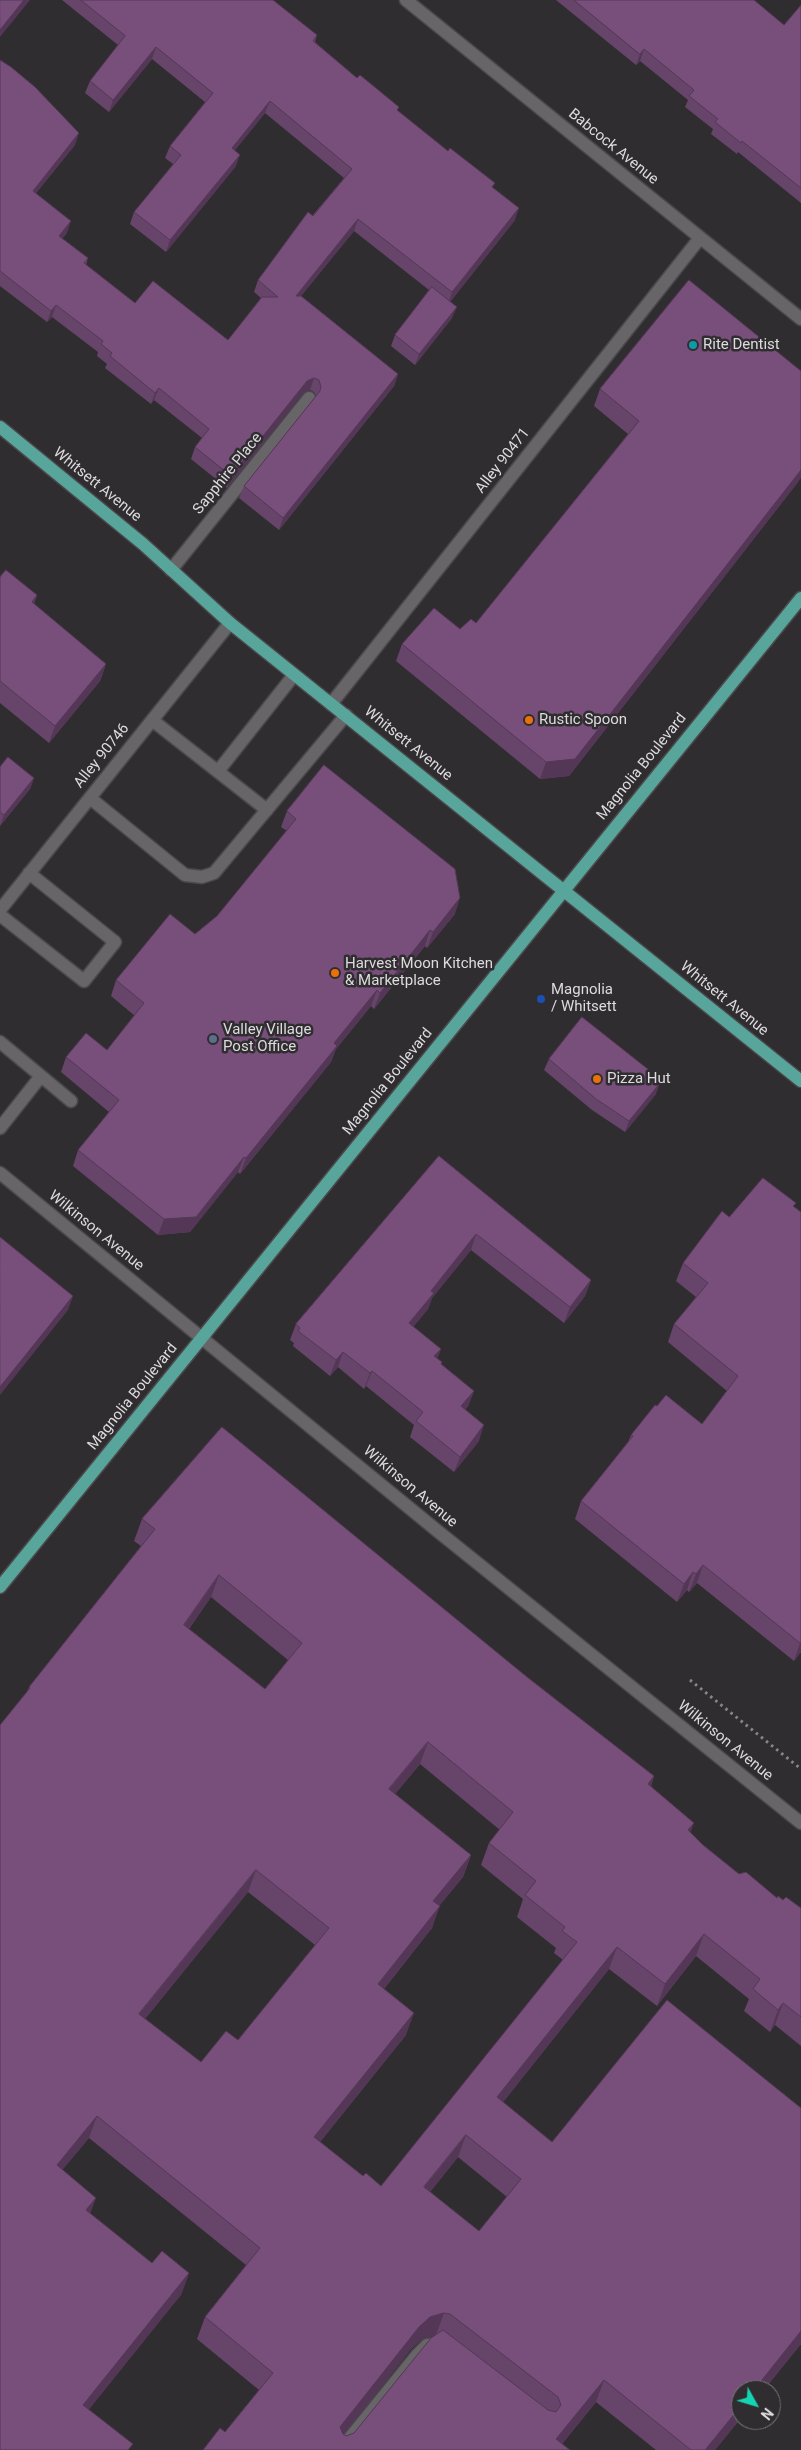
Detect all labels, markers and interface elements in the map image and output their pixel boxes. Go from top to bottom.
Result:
street label: Babcock Avenue [564,105,662,189]
place label: Rite Dentist [703,336,780,354]
marker: Rite Dentist [687,339,699,351]
street label: Alley 90471 [472,425,534,497]
street label: Sapphire Place [190,430,266,518]
street label: Whitsett Avenue [49,444,145,526]
street label: Whitsett Avenue [360,703,456,785]
street label: Magnolia Boulevard [593,710,691,824]
place label: Rustic Spoon [539,711,627,729]
marker: Rustic Spoon [523,714,535,726]
street label: Alley 90746 [70,720,134,792]
place label: Harvest Moon Kitchen & Marketplace [345,955,493,990]
street label: Whitsett Avenue [676,958,772,1040]
marker: Harvest Moon Kitchen & Marketplace [329,967,341,979]
place label: Magnolia / Whitsett [551,981,617,1016]
marker: Magnolia / Whitsett [535,993,547,1005]
place label: Valley Village Post Office [223,1021,311,1056]
street label: Magnolia Boulevard [339,1025,437,1139]
marker: Valley Village Post Office [207,1033,219,1045]
place label: Pizza Hut [607,1070,671,1088]
marker: Pizza Hut [591,1073,603,1085]
street label: Wilkinson Avenue [45,1187,147,1275]
street label: Magnolia Boulevard [84,1340,182,1454]
street label: Wilkinson Avenue [359,1442,461,1532]
street label: Wilkinson Avenue [674,1697,776,1785]
north arrow [731,2380,781,2430]
text: N [758,2405,776,2423]

